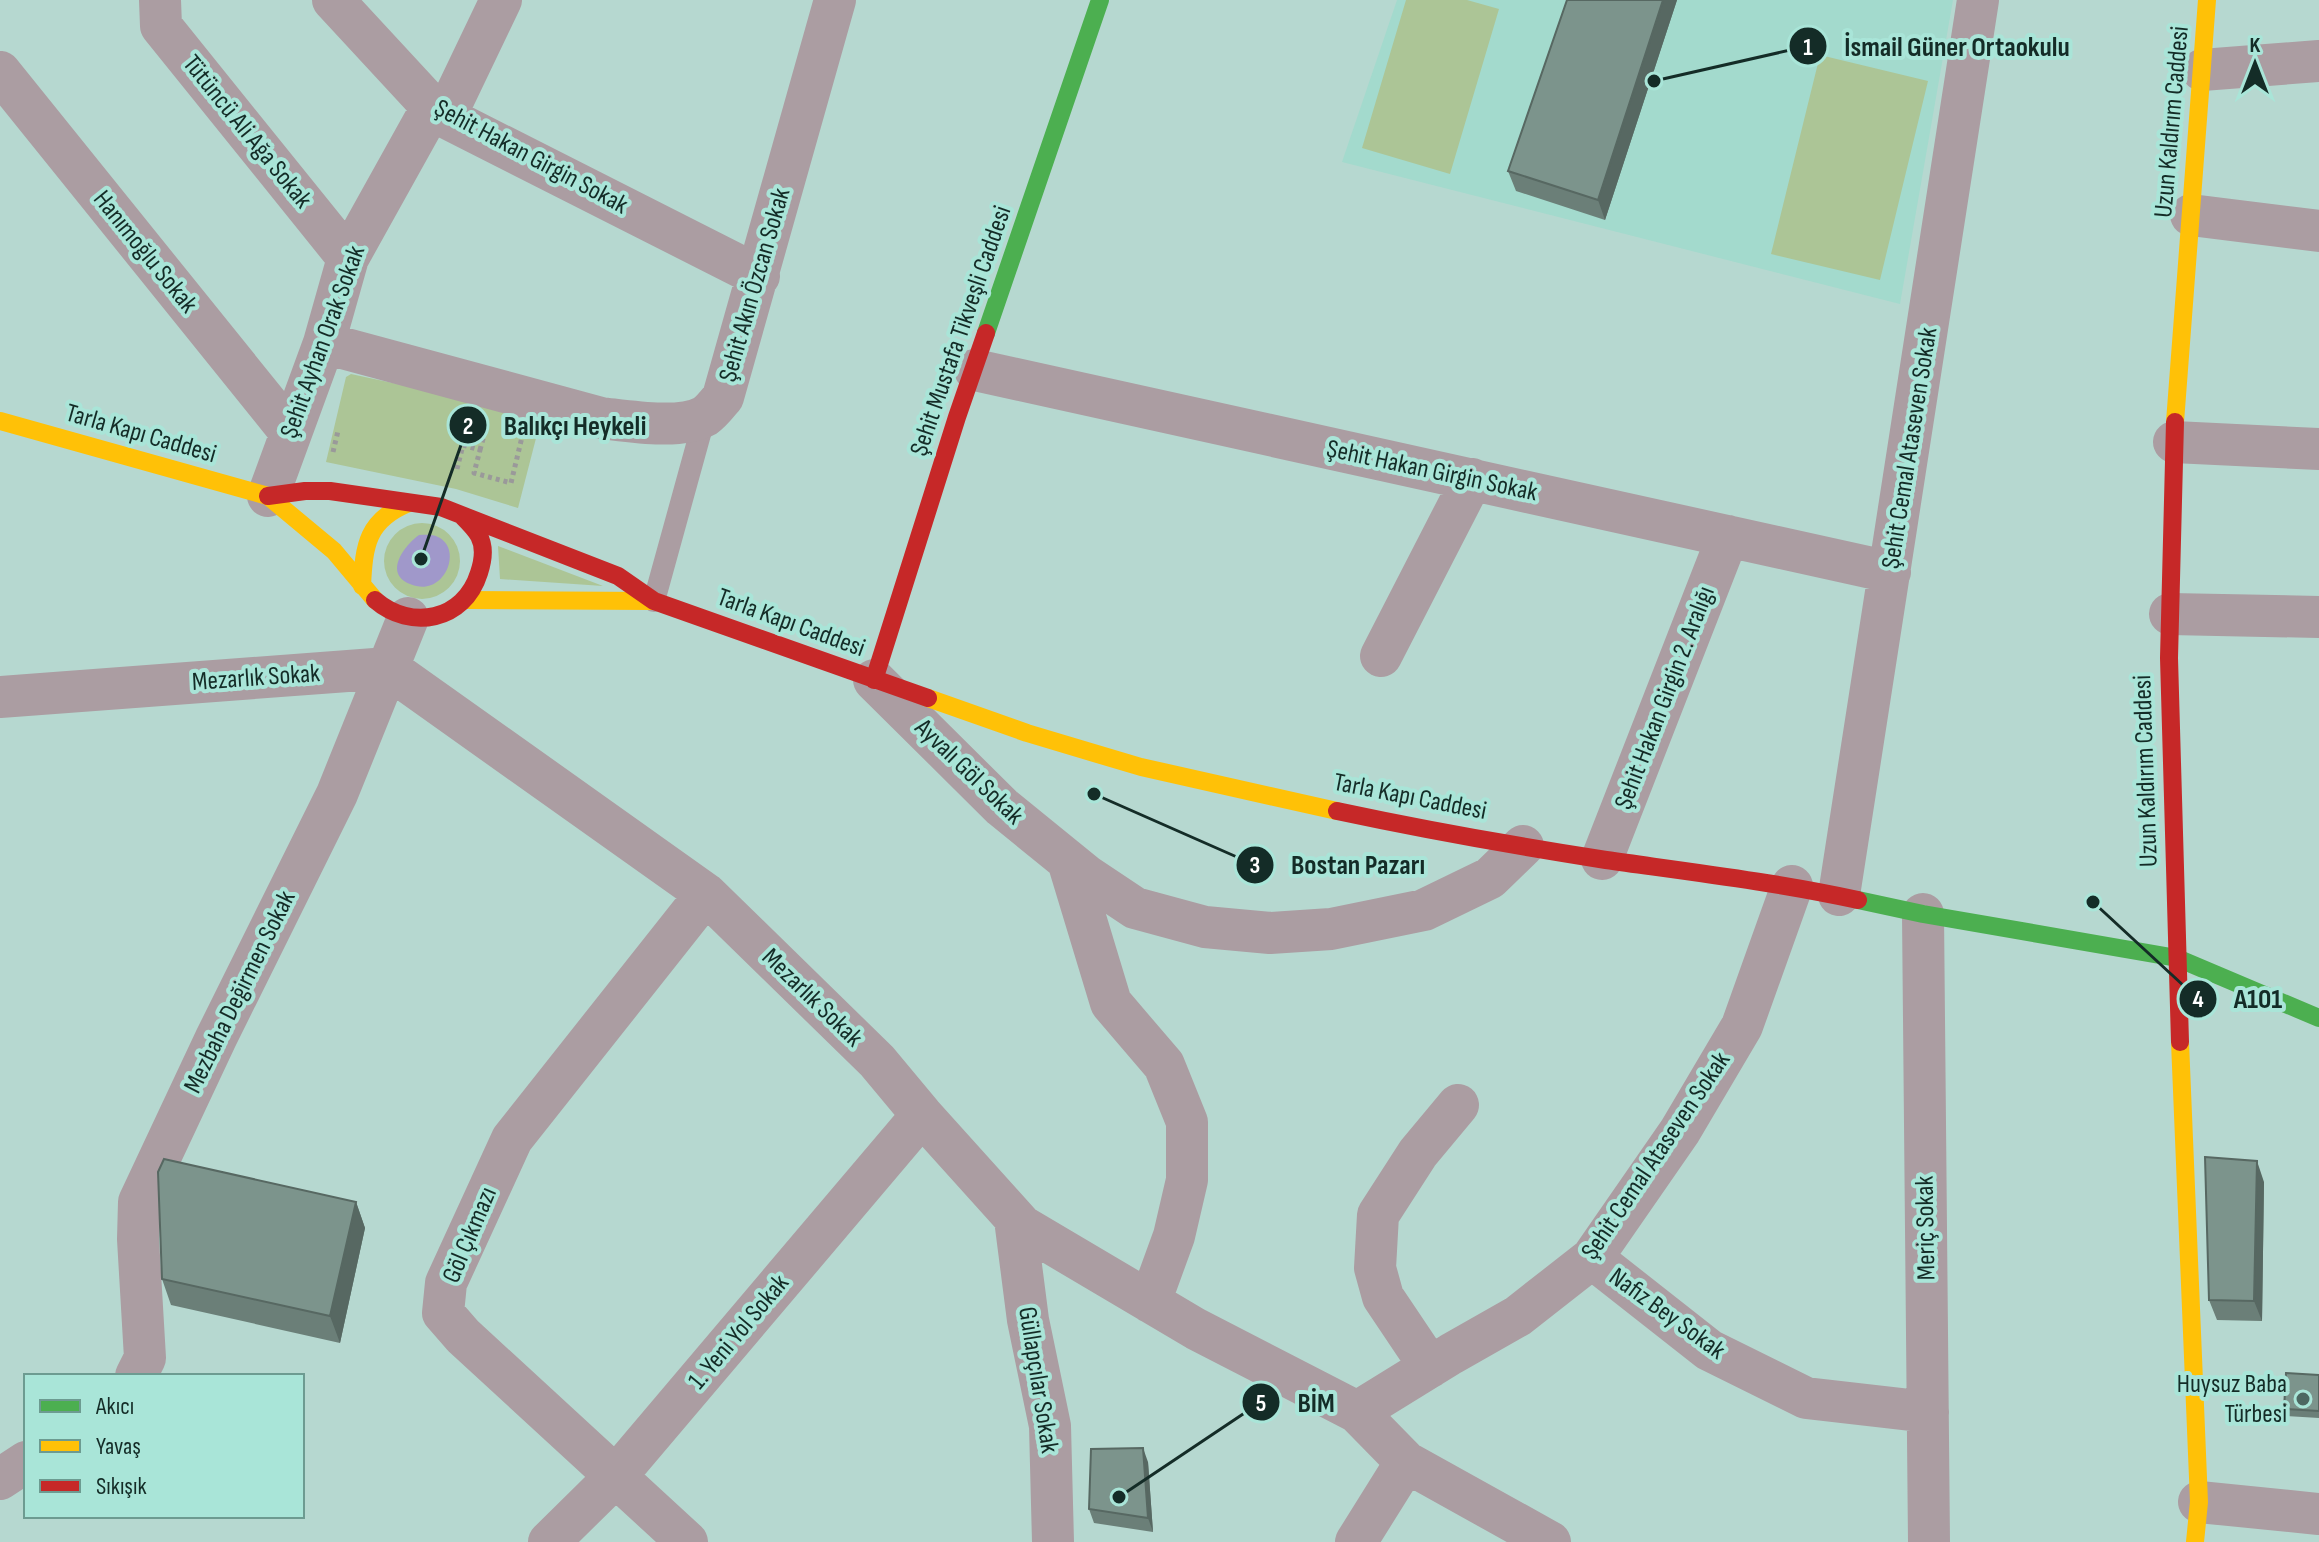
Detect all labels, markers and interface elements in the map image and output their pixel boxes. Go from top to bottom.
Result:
callout: İsmail Güner Ortaokulu [1788,20,2085,72]
north arrow [2215,24,2295,104]
street label: Uzun Kaldırım Caddesi [2148,25,2196,219]
text: İsmail Güner Ortaokulu [1844,31,2070,64]
text: K [2250,32,2261,59]
text: 1 [1803,33,1813,62]
street label: Tütüncü Ali Ağa Sokak [176,49,318,215]
street label: Şehit Hakan Girgin Sokak [429,93,633,221]
street label: Hanımoğlu Sokak [86,185,204,320]
street label: Şehit Akın Özcan Sokak [713,185,797,385]
street label: Şehit Mustafa Tikveşli Caddesi [904,202,1018,460]
street label: Şehit Ayhan Orak Sokak [274,241,372,442]
street label: Şehit Cemal Ataseven Sokak [1876,325,1944,571]
street label: Tarla Kapı Caddesi [62,398,220,470]
callout: Balıkçı Heykeli [448,399,662,451]
text: Balıkçı Heykeli [504,410,646,443]
text: 2 [463,412,473,441]
street label: Şehit Hakan Girgin Sokak [1324,433,1540,509]
street label: Tarla Kapı Caddesi [713,582,869,664]
street label: Şehit Hakan Girgin 2. Aralığı [1608,582,1722,814]
street label: Mezarlık Sokak [191,658,321,698]
street label: Uzun Kaldırım Caddesi [2127,674,2165,868]
street label: Ayvalı Göl Sokak [908,712,1030,831]
street label: Tarla Kapı Caddesi [1331,767,1489,827]
callout: Bostan Pazarı [1235,839,1441,891]
text: Bostan Pazarı [1291,849,1425,882]
text: 3 [1250,851,1260,880]
street label: Mezbaha Değirmen Sokak [178,886,302,1098]
street label: Mezarlık Sokak [755,942,869,1054]
callout: A101 [2178,973,2299,1025]
text: A101 [2233,983,2282,1016]
text: 4 [2192,985,2204,1014]
street label: Şehit Cemal Ataseven Sokak [1575,1046,1737,1266]
street label: Meriç Sokak [1910,1175,1942,1281]
street label: Göl Çıkmazı [436,1182,504,1288]
street label: Nafiz Bey Sokak [1603,1262,1731,1367]
street label: 1. Yeni Yol Sokak [682,1268,796,1396]
street label: Güllapçılar Sokak [1011,1305,1065,1455]
place label: Huysuz Baba Türbesi [2177,1369,2287,1430]
legend [24,1374,304,1518]
callout: BİM [1241,1376,1351,1428]
text: BİM [1297,1387,1335,1420]
text: 5 [1256,1389,1266,1418]
marker: Huysuz Baba Türbesi [2294,1390,2312,1408]
text: Akıcı [95,1392,134,1421]
text: Yavaş [96,1432,141,1461]
text: Sıkışık [96,1472,147,1501]

